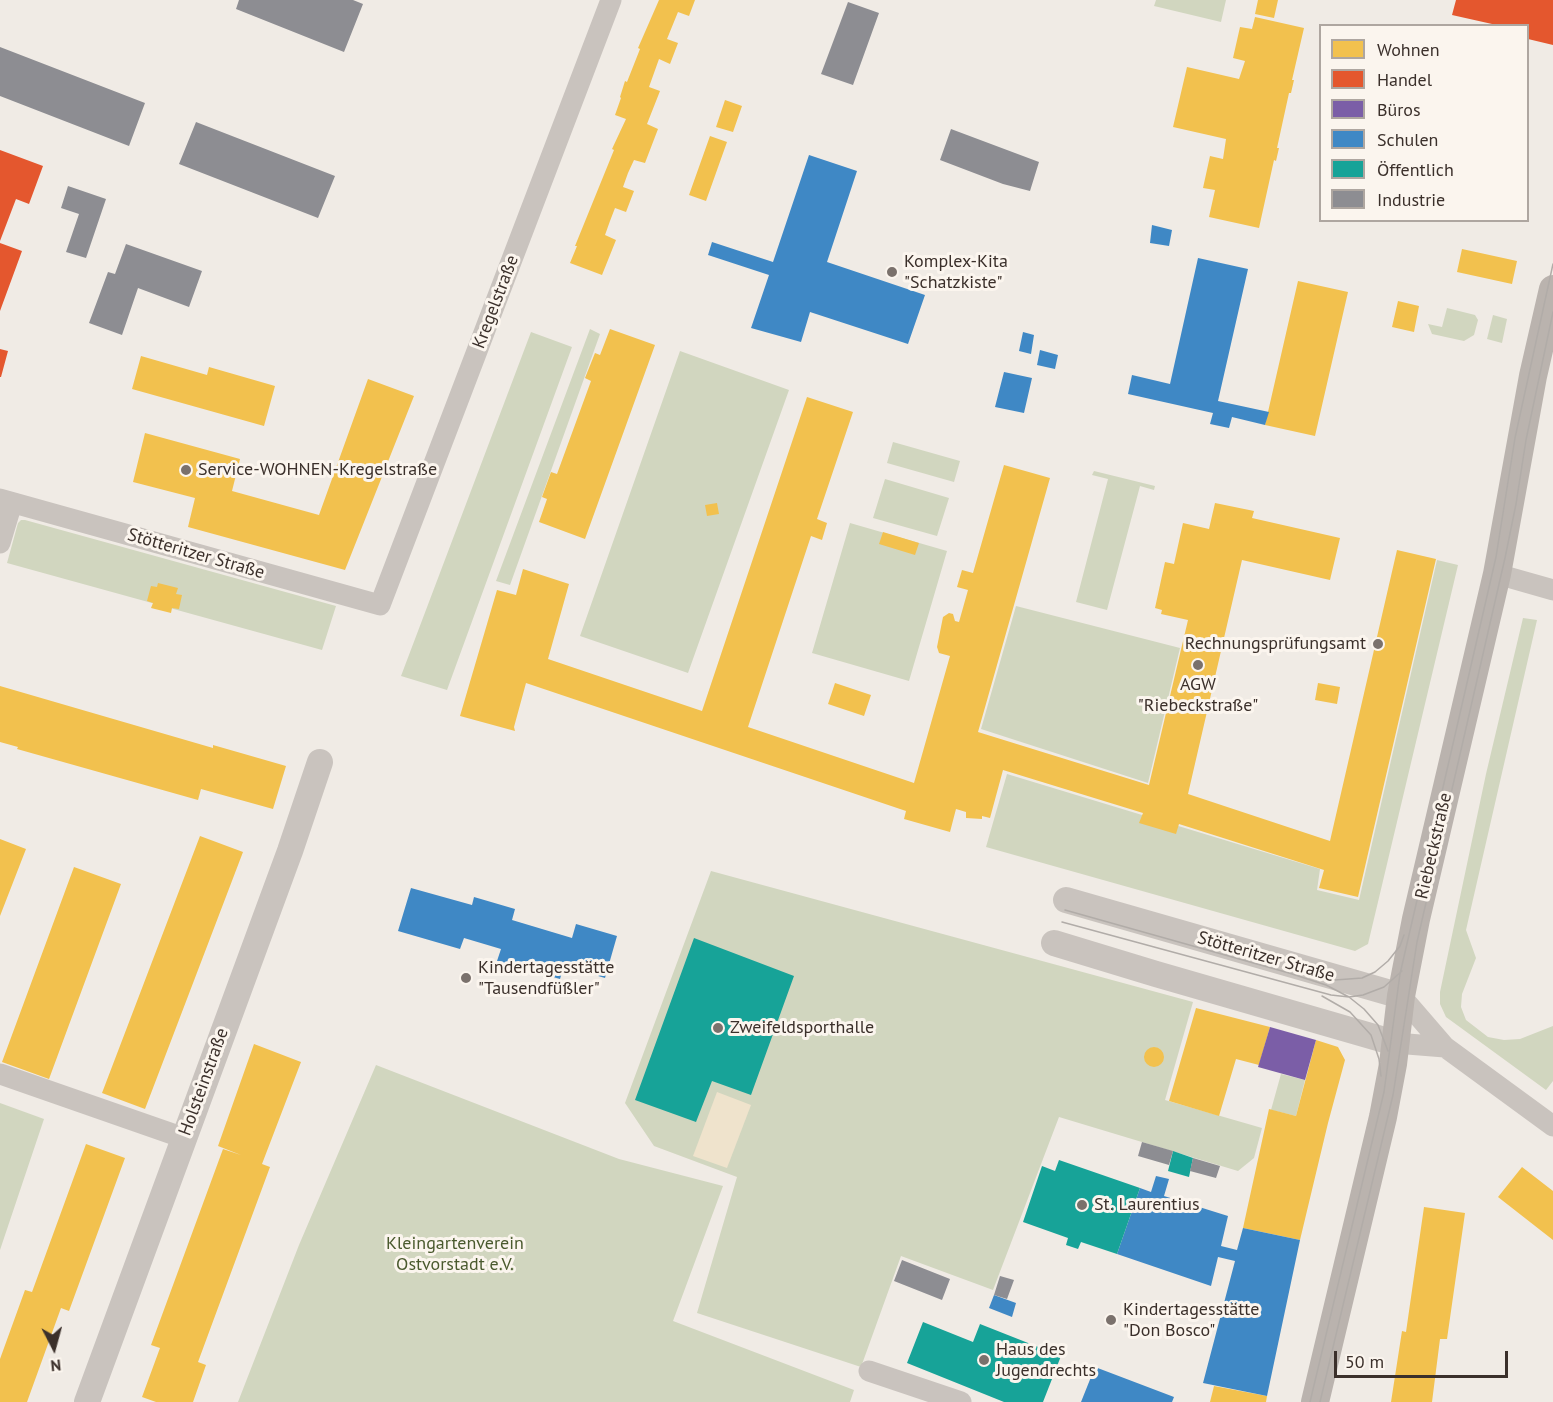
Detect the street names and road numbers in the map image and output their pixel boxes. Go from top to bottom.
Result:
street label: Kregelstraße [468,252,524,352]
street label: Stötteritzer Straße [125,524,267,584]
street label: Riebeckstraße [1411,791,1457,901]
street label: Stötteritzer Straße [1195,927,1337,987]
street label: Holsteinstraße [175,1025,233,1139]

